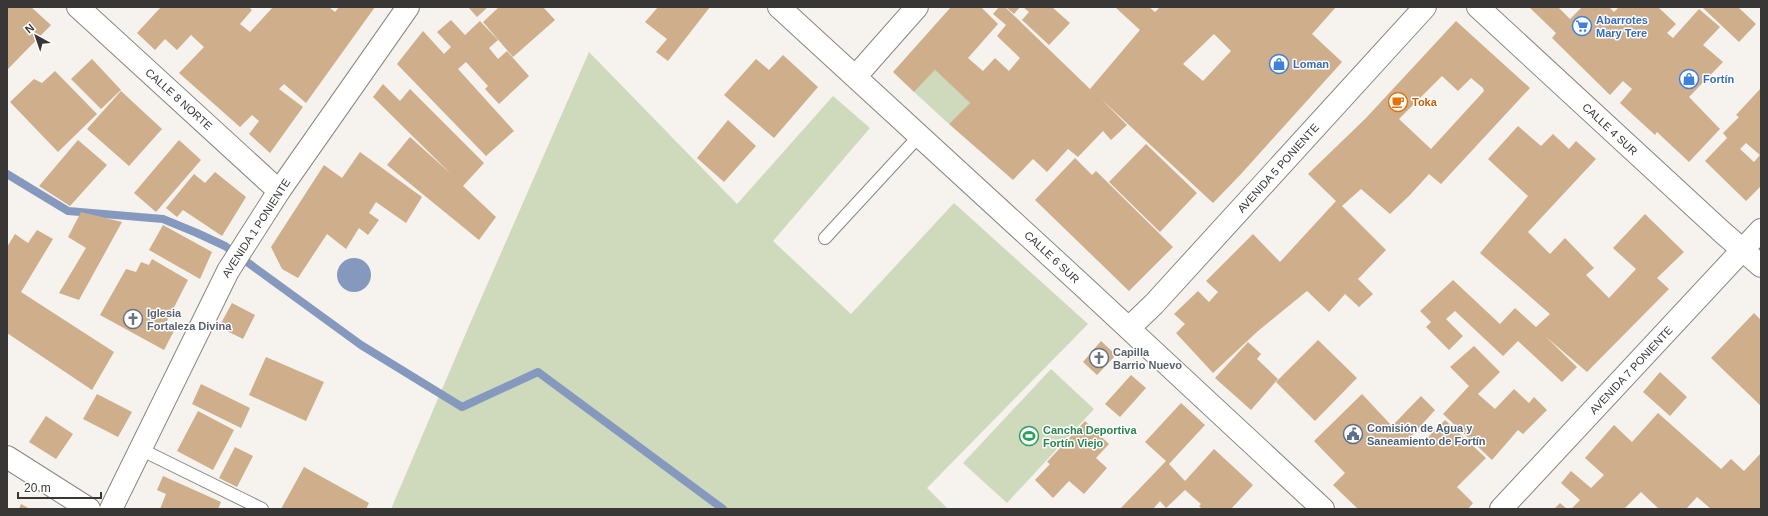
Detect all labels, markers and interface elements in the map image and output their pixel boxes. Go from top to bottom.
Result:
place label: Abarrotes Mary Tere [1596,14,1648,39]
supermarket icon: Abarrotes Mary Tere [1571,15,1593,37]
north arrow [16,16,56,56]
text: N [23,21,37,35]
shop icon: Loman [1268,53,1290,75]
place label: Loman [1293,58,1329,70]
street label: CALLE 8 NORTE [143,66,215,132]
shop icon: Fortín [1678,68,1700,90]
place label: Fortín [1703,73,1734,85]
cafe icon: Toka [1387,91,1409,113]
place label: Toka [1412,96,1438,108]
street label: CALLE 4 SUR [1580,101,1640,157]
street label: AVENIDA 5 PONIENTE [1235,121,1321,215]
street label: AVENIDA 1 PONIENTE [220,176,292,280]
street label: CALLE 6 SUR [1022,229,1082,285]
place label: Iglesia Fortaleza Divina [147,307,232,332]
church icon: Iglesia Fortaleza Divina [122,308,144,330]
street label: AVENIDA 7 PONIENTE [1587,324,1675,416]
place label: Capilla Barrio Nuevo [1113,346,1182,371]
church icon: Capilla Barrio Nuevo [1088,347,1110,369]
place label: Comisión de Agua y Saneamiento de Fortín [1367,422,1486,447]
public building icon: Comisión de Agua y Saneamiento de Fortín [1342,423,1364,445]
place label: Cancha Deportiva Fortín Viejo [1043,424,1137,449]
sports icon: Cancha Deportiva Fortín Viejo [1018,425,1040,447]
scale bar [18,474,101,500]
text: 20 m [24,481,51,495]

